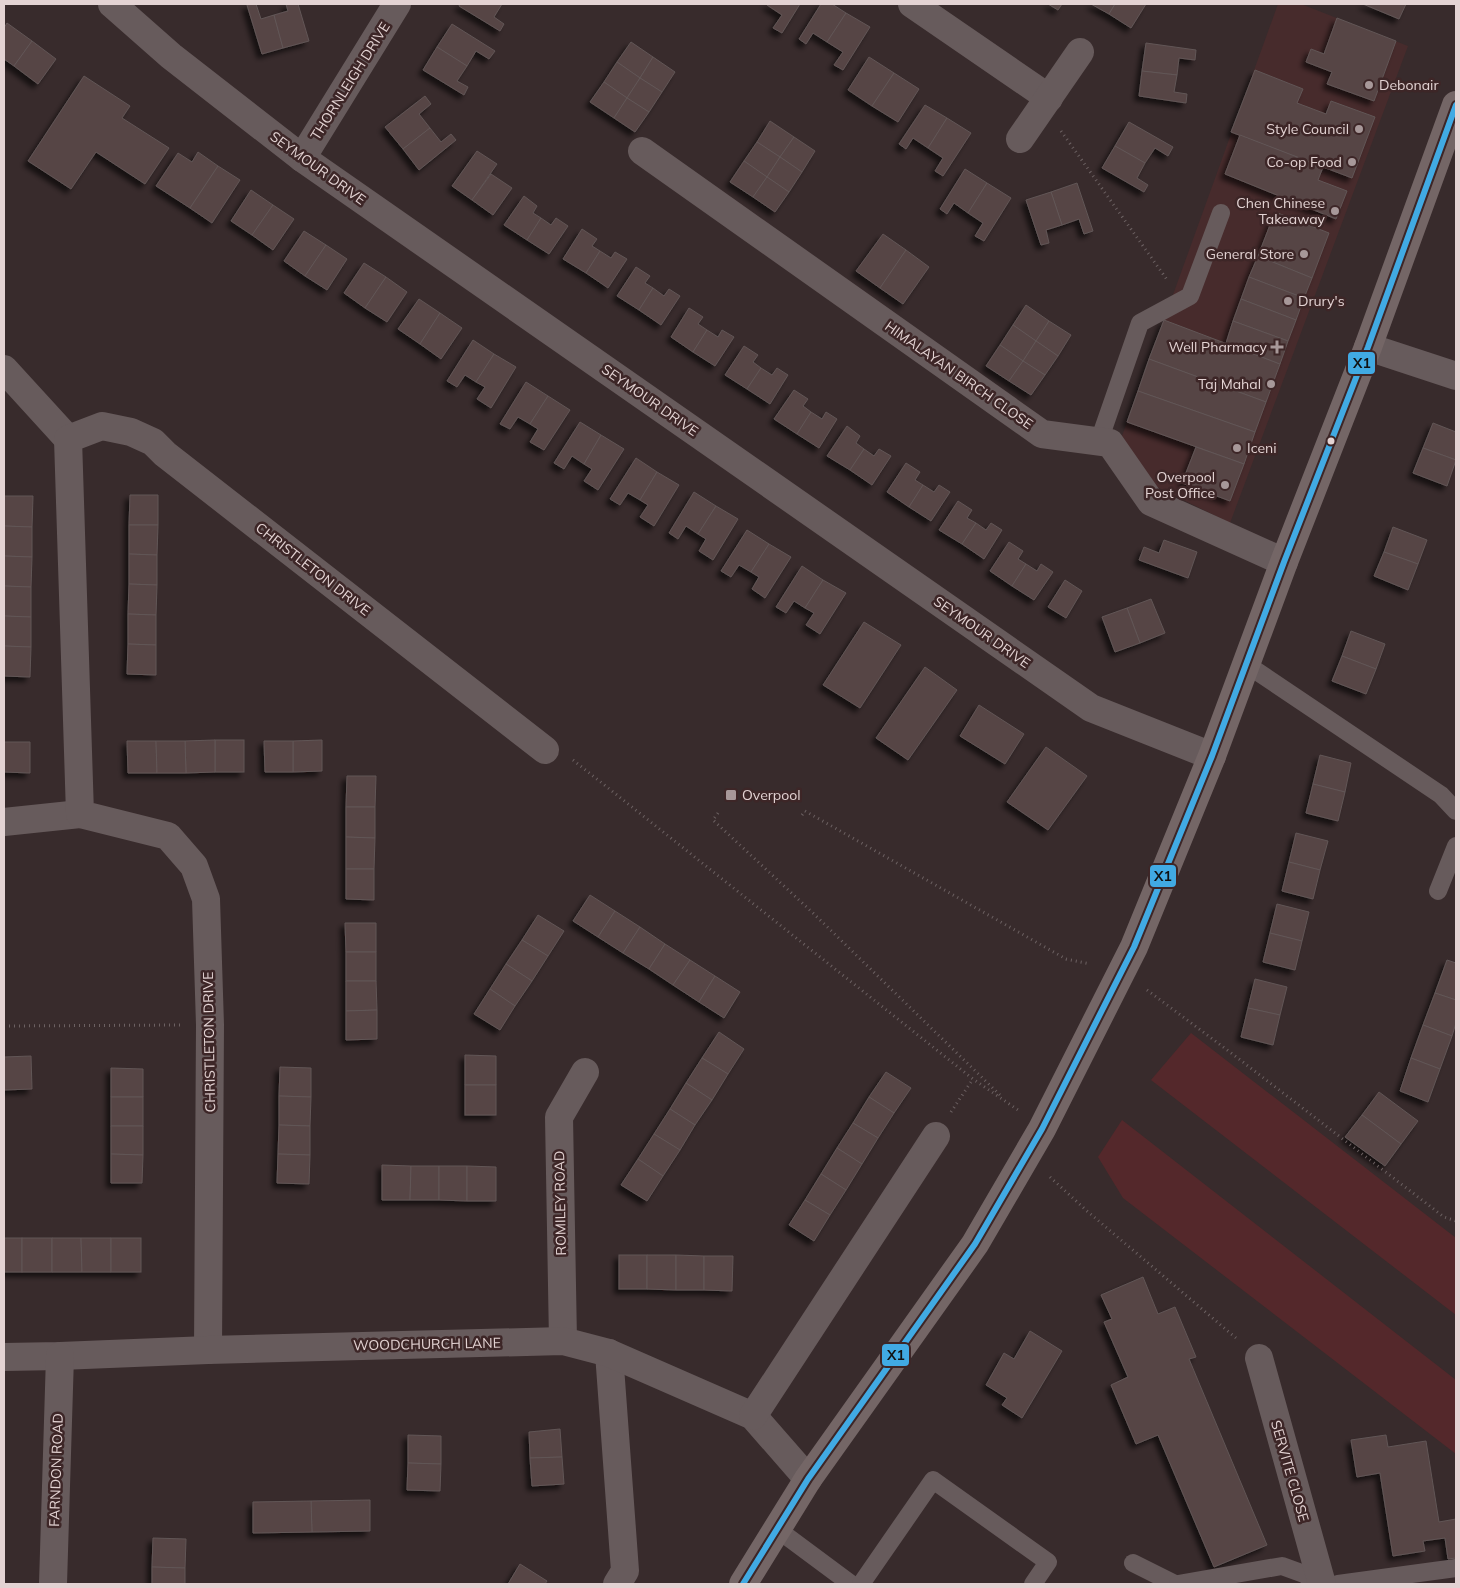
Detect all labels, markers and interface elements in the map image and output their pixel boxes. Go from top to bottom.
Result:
street label: THORNLEIGH DRIVE [306,19,394,143]
place label: Debonair [1379,76,1439,94]
marker: Debonair [1363,79,1375,91]
place label: Style Council [1266,120,1349,138]
marker: Style Council [1353,123,1365,135]
street label: SEYMOUR DRIVE [267,127,369,209]
place label: Co-op Food [1266,153,1342,171]
marker: Co-op Food [1346,156,1358,168]
place label: Chen Chinese Takeaway [1236,194,1326,228]
marker: Chen Chinese Takeaway [1329,205,1341,217]
place label: General Store [1206,245,1294,263]
marker: General Store [1298,248,1310,260]
place label: Drury's [1298,292,1345,310]
marker: Drury's [1282,295,1294,307]
street label: HIMALAYAN BIRCH CLOSE [882,317,1036,433]
place label: Well Pharmacy [1168,338,1268,356]
marker: Well Pharmacy [1271,341,1283,353]
line badge: X1 [1347,351,1376,375]
text: X1 [1352,354,1371,372]
street label: SEYMOUR DRIVE [598,360,702,440]
place label: Taj Mahal [1198,375,1261,393]
marker: Taj Mahal [1265,378,1277,390]
unlabelled marker [1326,436,1336,446]
place label: Iceni [1247,439,1277,457]
marker: Iceni [1231,442,1243,454]
place label: Overpool Post Office [1145,468,1215,502]
marker: Overpool Post Office [1219,479,1231,491]
street label: CHRISTLETON DRIVE [252,519,374,619]
street label: SEYMOUR DRIVE [930,592,1034,672]
place label: Overpool [742,786,801,804]
marker: Overpool [724,788,738,802]
line badge: X1 [1149,864,1177,888]
text: X1 [1153,867,1172,885]
street label: CHRISTLETON DRIVE [199,971,219,1113]
street label: ROMILEY ROAD [550,1150,570,1256]
street label: WOODCHURCH LANE [353,1334,501,1354]
line badge: X1 [881,1343,910,1367]
text: X1 [886,1346,905,1364]
street label: FARNDON ROAD [45,1413,67,1527]
street label: SERVITE CLOSE [1267,1418,1313,1524]

